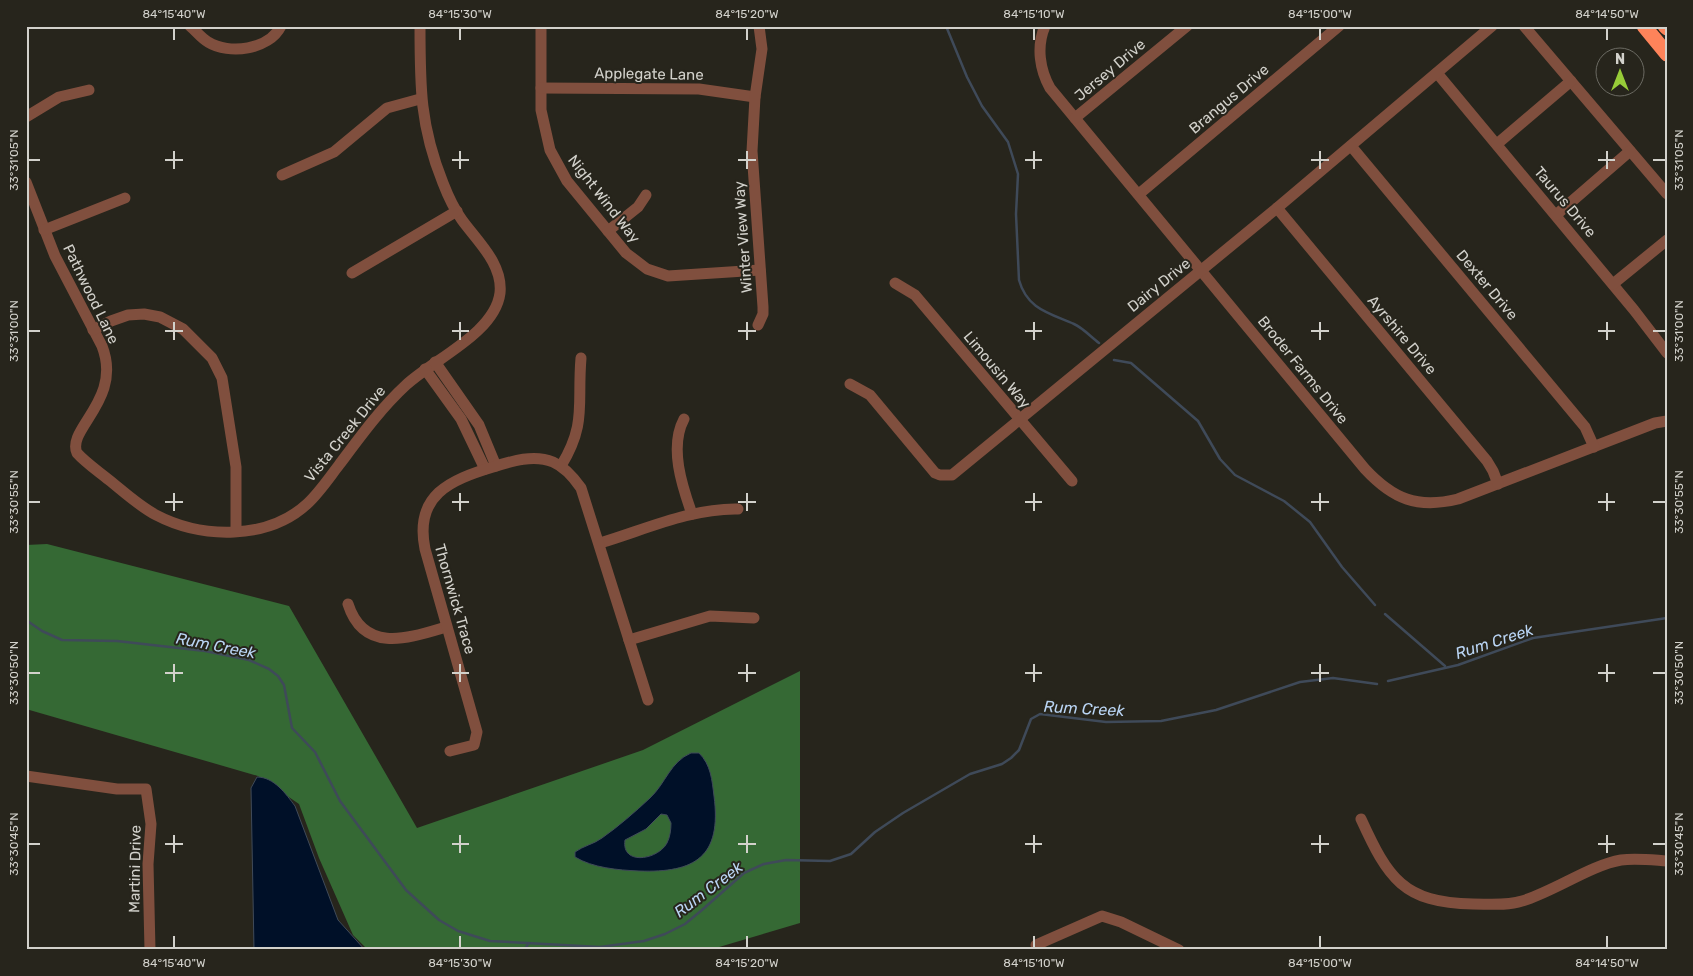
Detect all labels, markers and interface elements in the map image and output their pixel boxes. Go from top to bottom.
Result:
text: 84°15'40"W [142,7,206,21]
text: 84°15'30"W [428,7,492,21]
text: 84°15'20"W [715,7,779,21]
text: 84°15'10"W [1003,7,1065,21]
text: 84°15'00"W [1288,7,1352,21]
text: 84°14'50"W [1575,7,1639,21]
street label: Jersey Drive [1071,35,1149,105]
north arrow [1596,48,1646,98]
text: N [1615,51,1625,68]
street label: Brangus Drive [1186,60,1272,138]
street label: Applegate Lane [594,64,704,84]
text: 33°31'05"N [7,129,21,191]
text: 33°31'05"N [1672,129,1686,191]
street label: Night Wind Way [564,151,644,247]
street label: Taurus Drive [1530,163,1600,241]
street label: Winter View Way [730,180,756,294]
street label: Pathwood Lane [59,241,123,347]
street label: Dexter Drive [1452,246,1522,324]
street label: Dairy Drive [1124,254,1194,316]
street label: Ayrshire Drive [1364,292,1440,378]
text: 33°31'00"N [7,300,21,362]
text: 33°31'00"N [1672,300,1686,362]
street label: Broder Farms Drive [1254,312,1352,428]
street label: Limousin Way [960,328,1034,412]
street label: Vista Creek Drive [301,382,389,486]
text: 33°30'55"N [7,470,21,534]
text: 33°30'55"N [1672,470,1686,534]
street label: Thornwick Trace [431,542,479,656]
water label: Rum Creek [1453,620,1536,663]
water label: Rum Creek [174,628,258,663]
text: 33°30'50"N [7,641,21,705]
text: 33°30'50"N [1672,641,1686,705]
water label: Rum Creek [1043,697,1126,720]
text: 33°30'45"N [7,812,21,876]
text: 33°30'45"N [1672,812,1686,876]
street label: Martini Drive [125,825,145,913]
water label: Rum Creek [670,857,747,921]
text: 84°15'40"W [142,956,206,970]
text: 84°15'30"W [428,956,492,970]
text: 84°15'20"W [715,956,779,970]
text: 84°15'10"W [1003,956,1065,970]
text: 84°15'00"W [1288,956,1352,970]
text: 84°14'50"W [1575,956,1639,970]

